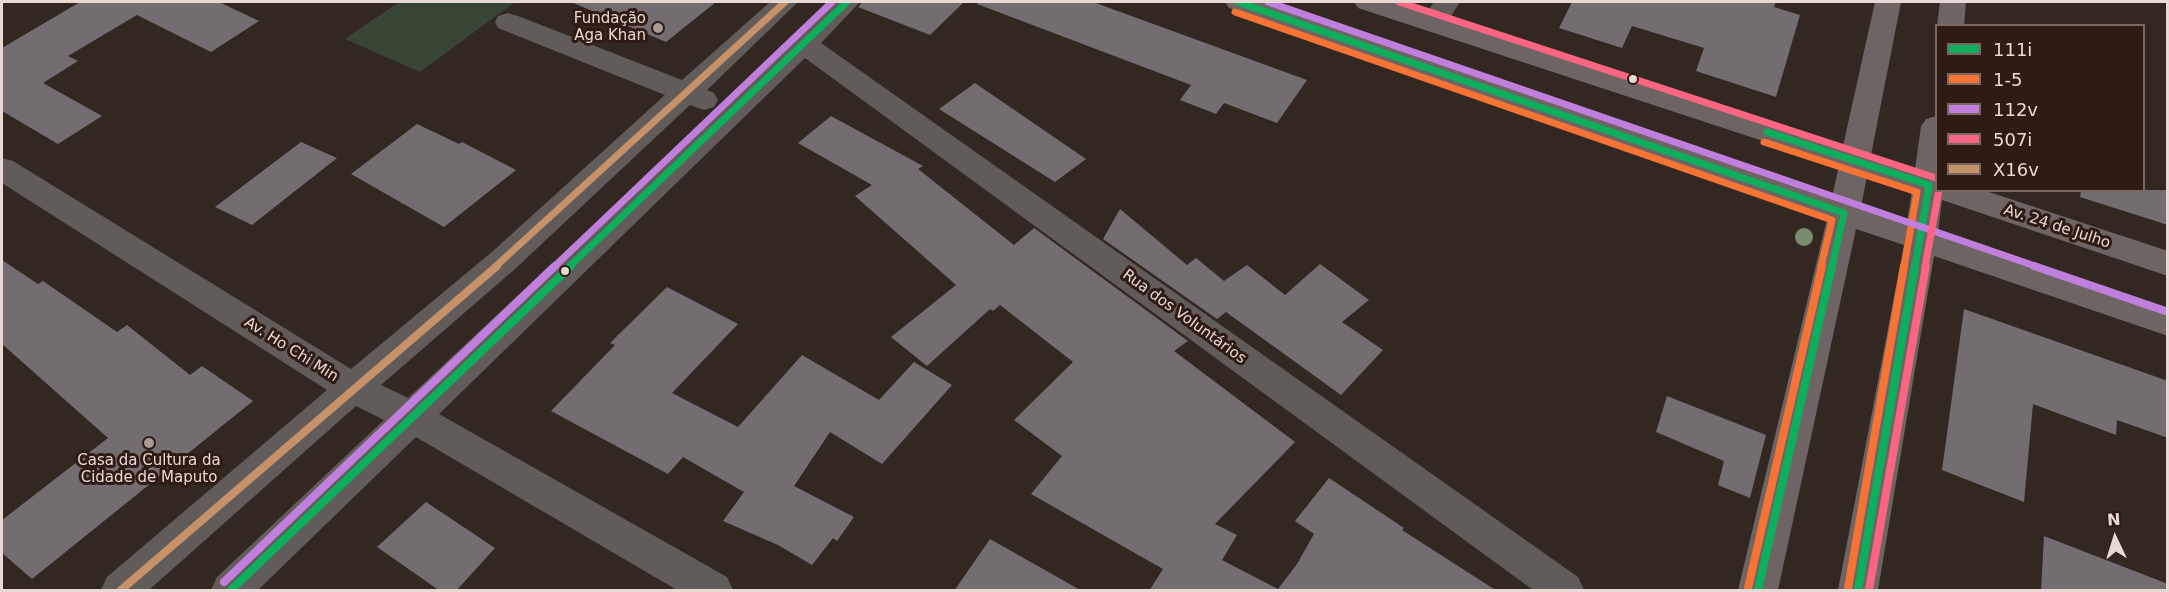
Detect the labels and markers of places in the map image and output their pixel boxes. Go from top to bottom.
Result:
place label: Fundação Aga Khan [574,10,646,45]
marker: Fundação Aga Khan [651,21,665,35]
unlabelled marker [1627,73,1639,85]
unlabelled marker [559,265,571,277]
marker: Casa da Cultura da Cidade de Maputo [142,436,156,450]
place label: Casa da Cultura da Cidade de Maputo [77,452,221,487]

